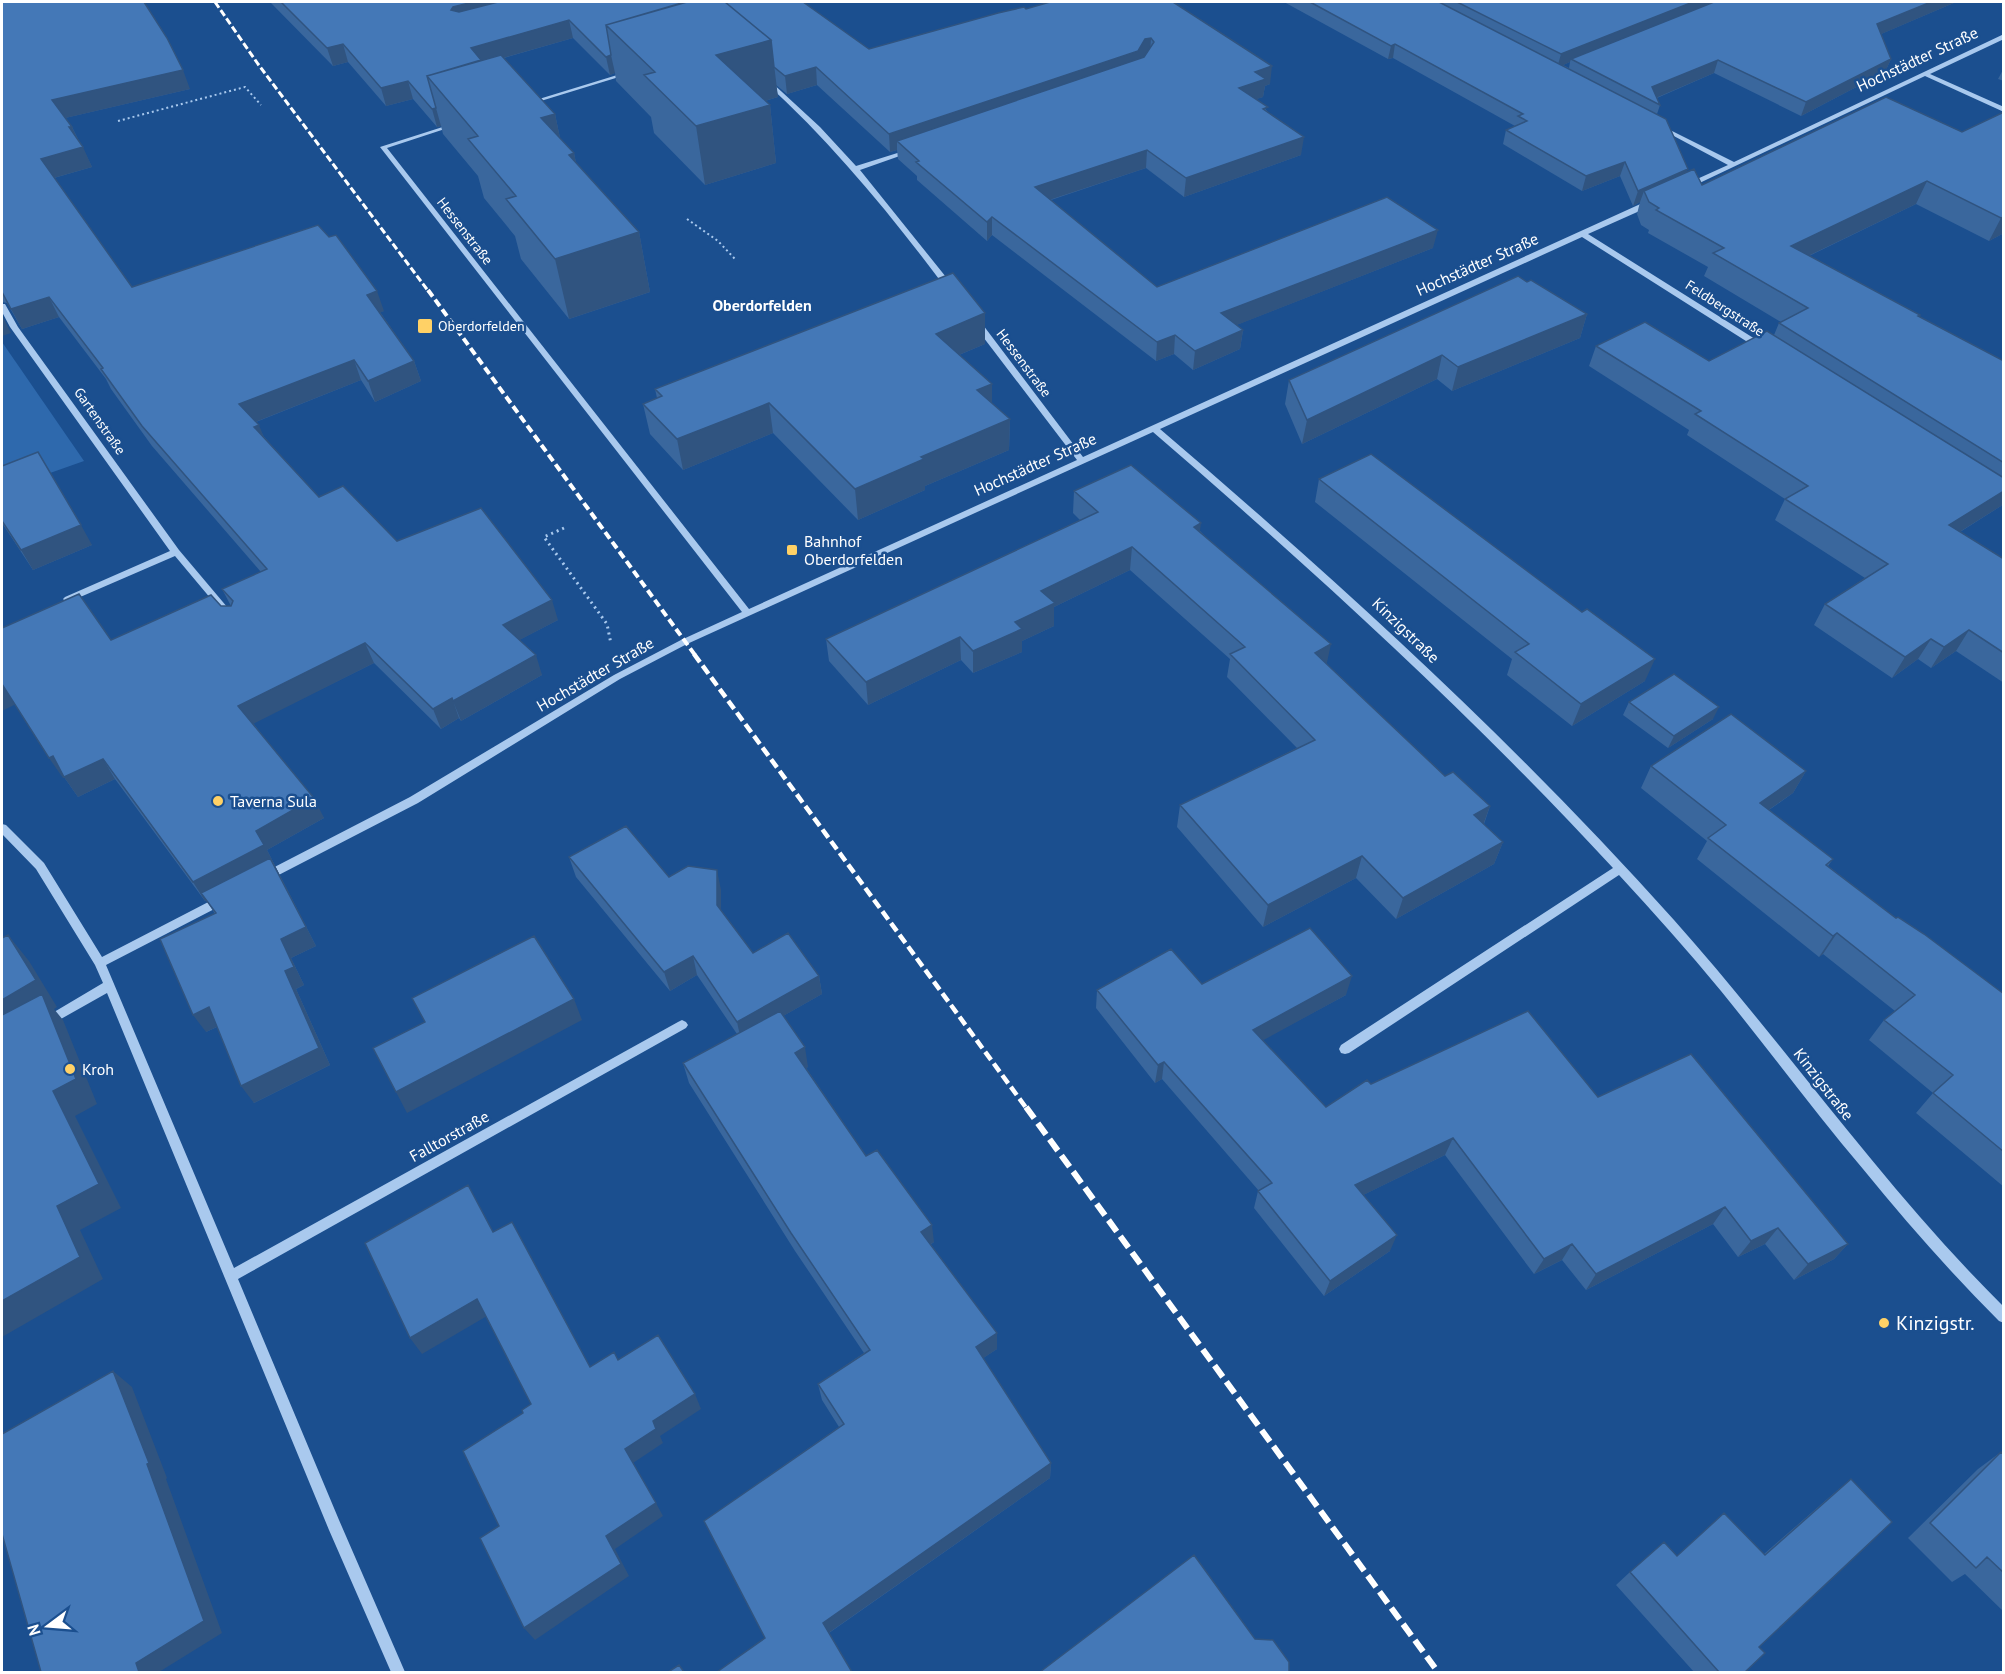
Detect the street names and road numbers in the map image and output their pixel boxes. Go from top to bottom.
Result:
street label: Hochstädter Straße [1853,22,1981,96]
street label: Hessenstraße [433,194,497,268]
street label: Hochstädter Straße [1413,228,1541,300]
street label: Feldbergstraße [1682,276,1768,340]
street label: Hessenstraße [992,325,1056,401]
street label: Gartenstraße [70,384,130,458]
street label: Hochstädter Straße [971,428,1099,500]
street label: Kinzigstraße [1368,593,1444,667]
street label: Hochstädter Straße [533,632,657,716]
street label: Kinzigstraße [1790,1044,1858,1124]
street label: Falltorstraße [406,1106,492,1166]

